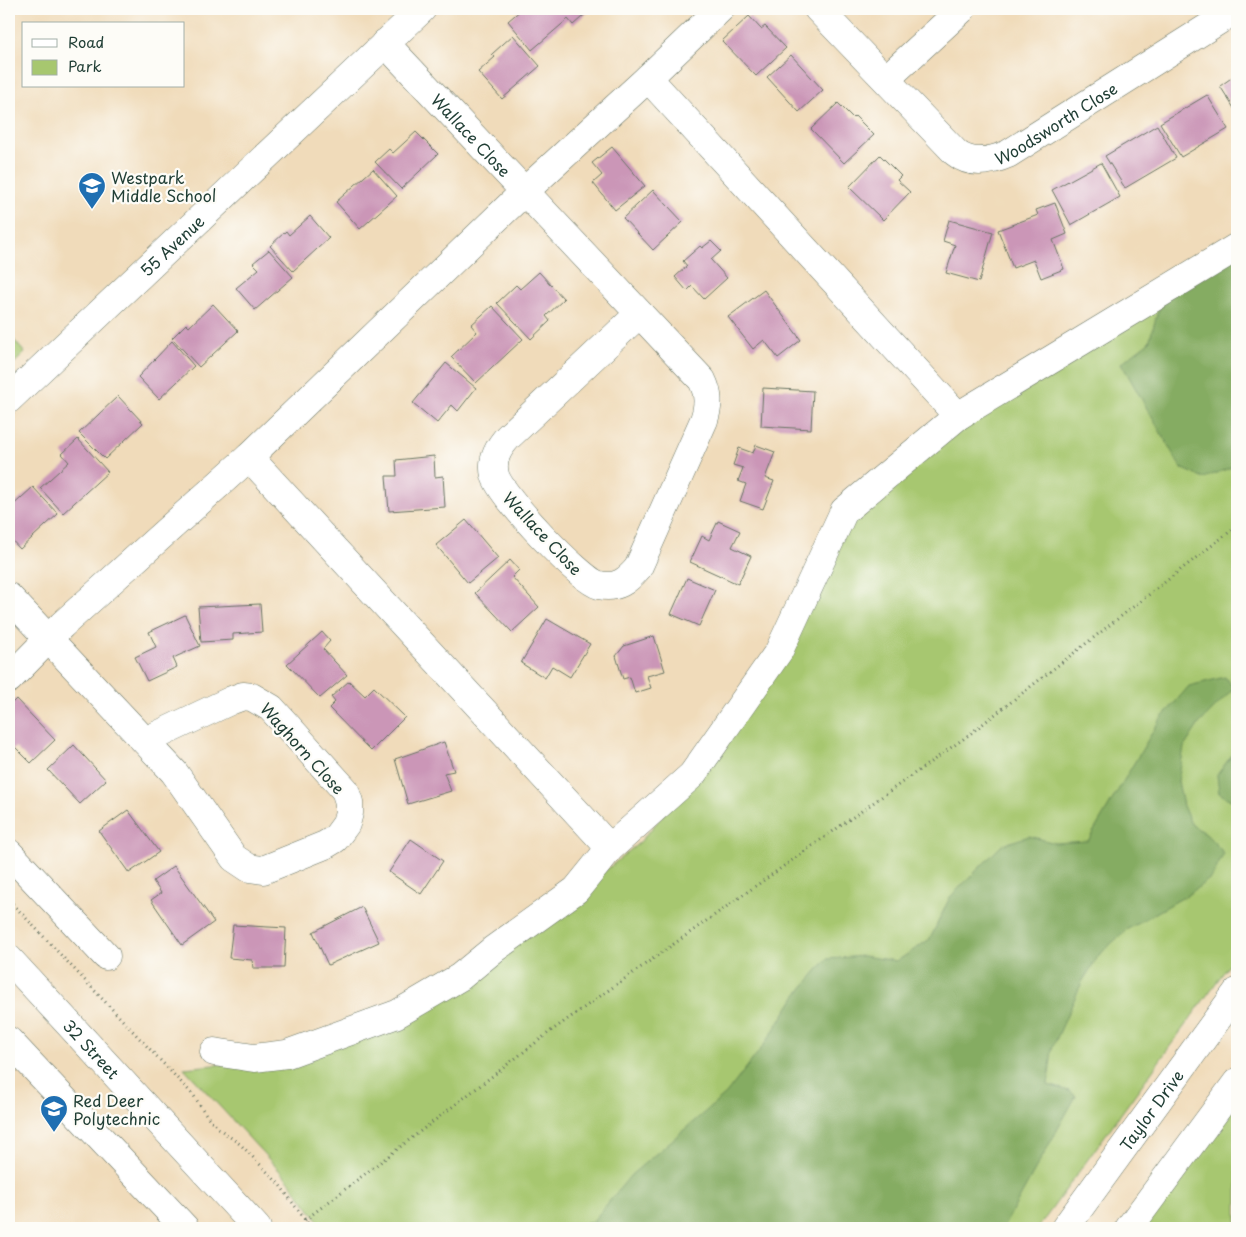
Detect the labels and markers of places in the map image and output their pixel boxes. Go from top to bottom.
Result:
place label: Westpark Middle School [111,165,216,207]
school or university icon: Westpark Middle School [77,171,107,210]
place label: Red Deer Polytechnic [73,1088,160,1130]
school or university icon: Red Deer Polytechnic [39,1094,69,1133]

